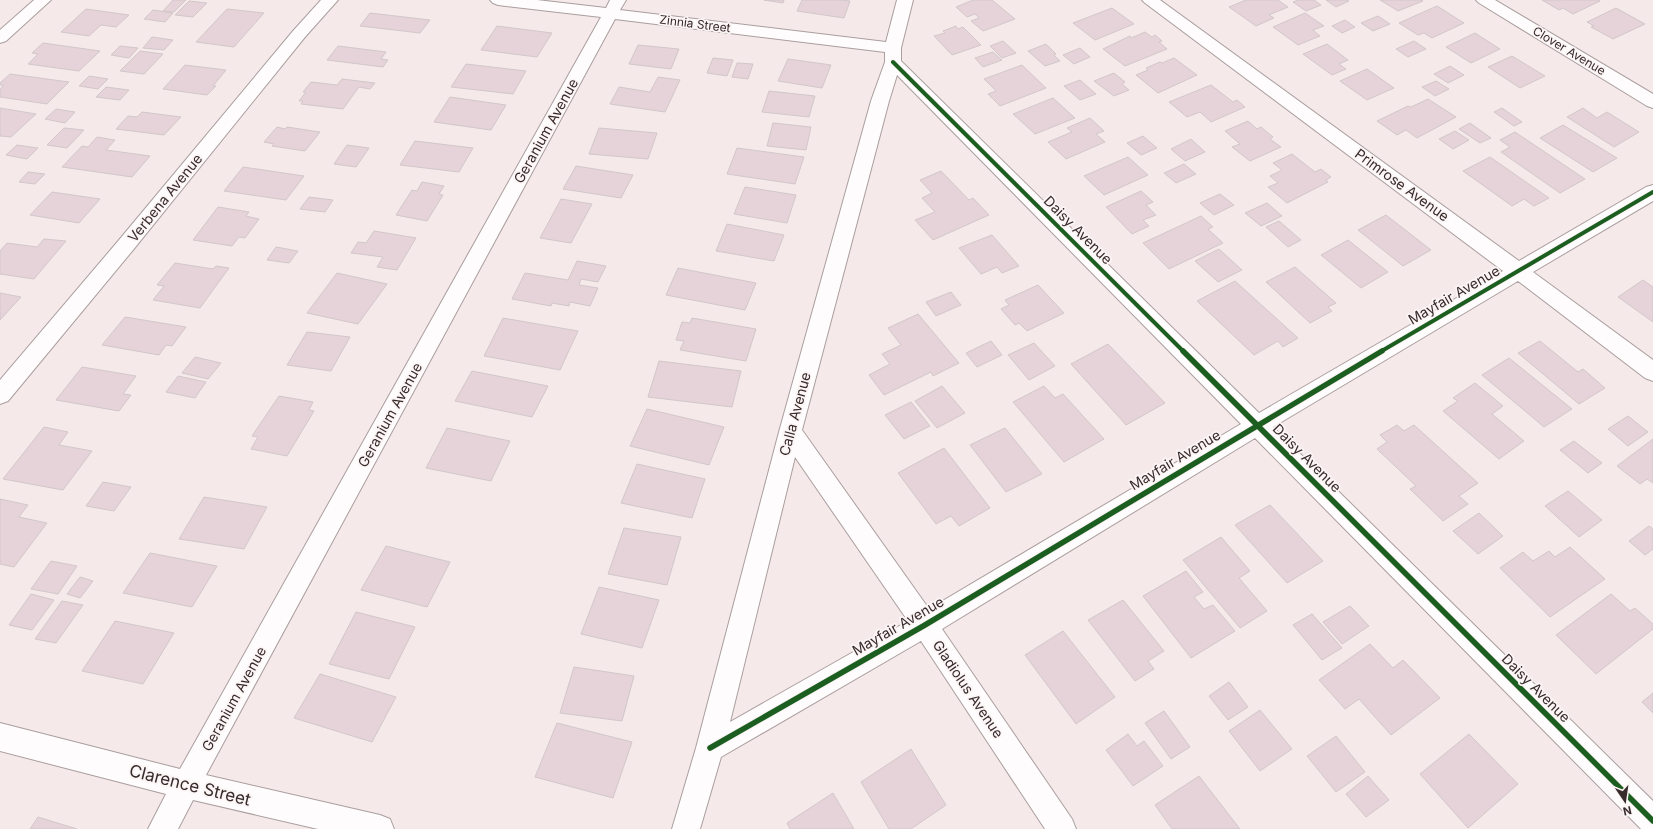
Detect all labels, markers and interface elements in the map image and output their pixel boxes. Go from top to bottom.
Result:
street label: Zinnia Street [659,12,732,35]
street label: Clover Avenue [1530,23,1608,78]
street label: Geranium Avenue [510,75,581,186]
street label: Primrose Avenue [1352,145,1453,224]
street label: Verbena Avenue [124,150,205,245]
street label: Daisy Avenue [1041,192,1116,267]
street label: Mayfair Avenue [1405,261,1503,328]
street label: Geranium Avenue [354,359,425,470]
street label: Calla Avenue [775,370,814,458]
street label: Daisy Avenue [1270,420,1345,495]
street label: Mayfair Avenue [1126,426,1223,493]
street label: Mayfair Avenue [849,592,947,659]
street label: Gladiolus Avenue [929,637,1007,741]
street label: Geranium Avenue [198,643,269,754]
street label: Daisy Avenue [1499,650,1574,725]
street label: Clarence Street [127,760,253,810]
north arrow [1605,781,1645,821]
text: N [1622,803,1633,819]

